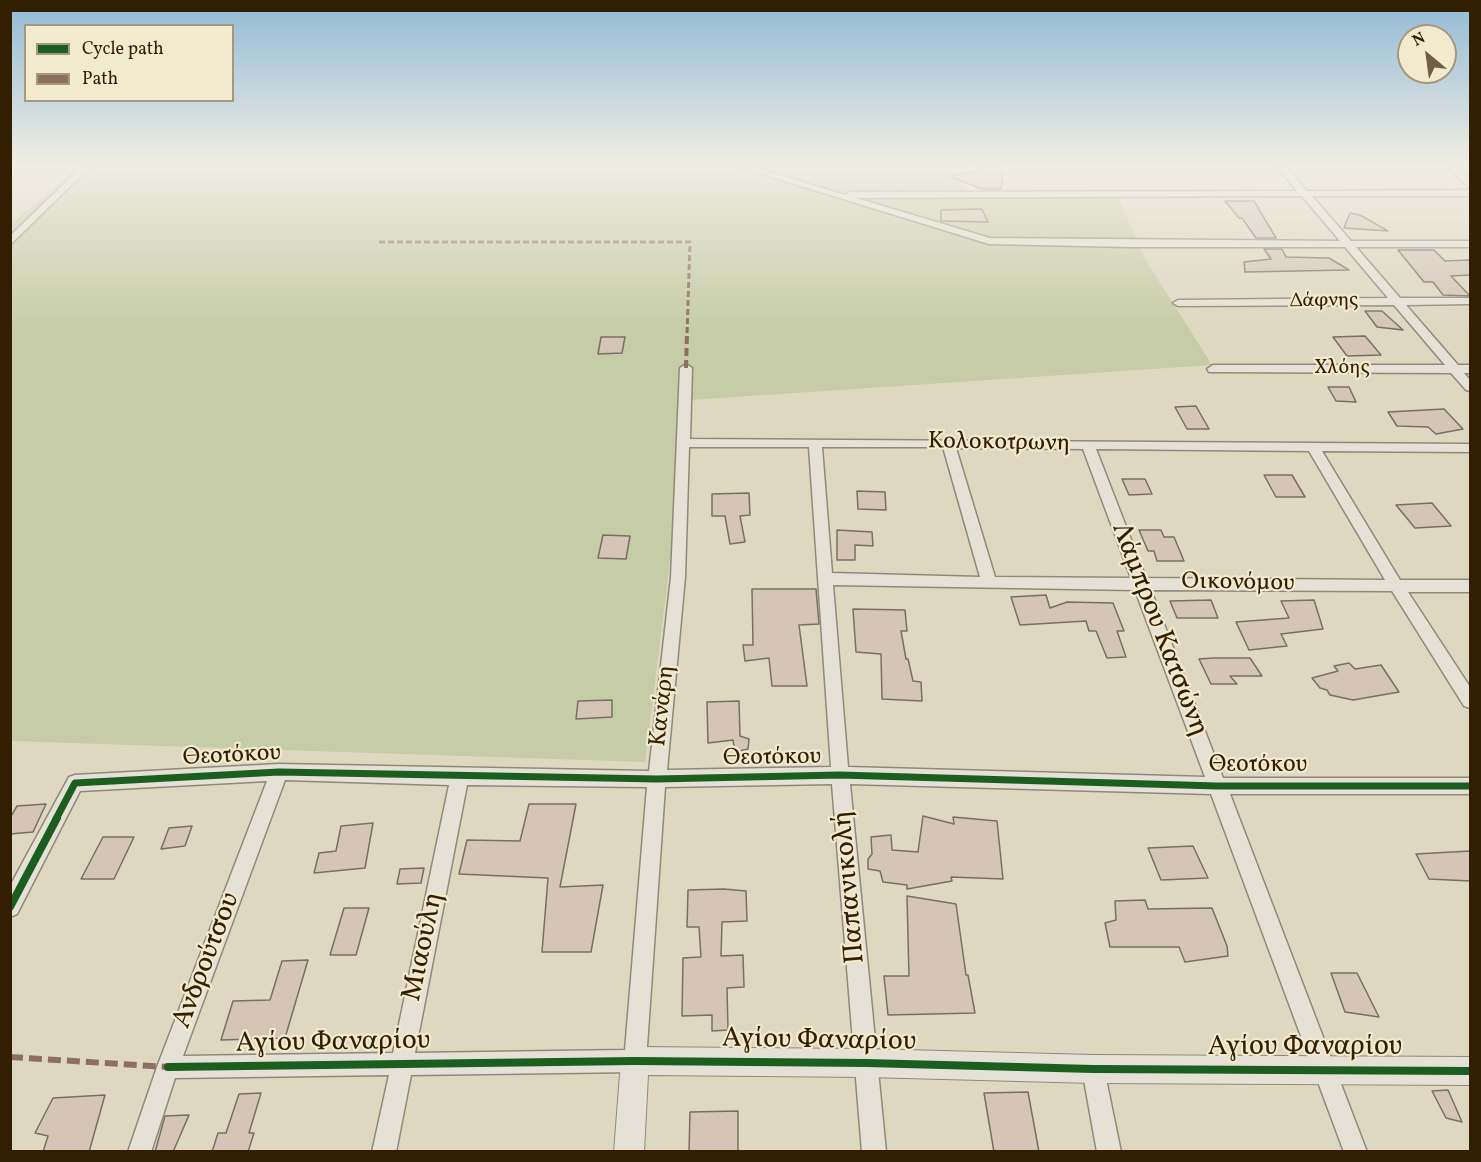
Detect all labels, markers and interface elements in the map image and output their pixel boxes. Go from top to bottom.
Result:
legend [24,24,234,102]
north arrow [1397,24,1457,84]
text: N [1409,28,1430,52]
text: Cycle path [82,37,164,62]
text: Path [82,67,118,92]
street label: Δάφνης [1290,289,1358,315]
street label: Χλόης [1314,357,1370,381]
street label: Κολοκοτρωνη [927,428,1071,460]
street label: Λάμπρου Κατσώνη [1102,518,1214,742]
street label: Οικονόμου [1181,569,1295,599]
street label: Κανάρη [645,664,683,748]
street label: Θεοτόκου [182,740,282,774]
street label: Θεοτόκου [723,744,821,774]
street label: Θεοτόκου [1209,753,1307,781]
street label: Παπανικολή [828,809,874,965]
street label: Ανδρούτσου [167,888,249,1034]
street label: Μιαούλη [397,890,453,1004]
street label: Αγίου Φαναρίου [721,1024,917,1060]
street label: Αγίου Φαναρίου [235,1026,431,1062]
street label: Αγίου Φαναρίου [1208,1032,1402,1066]

